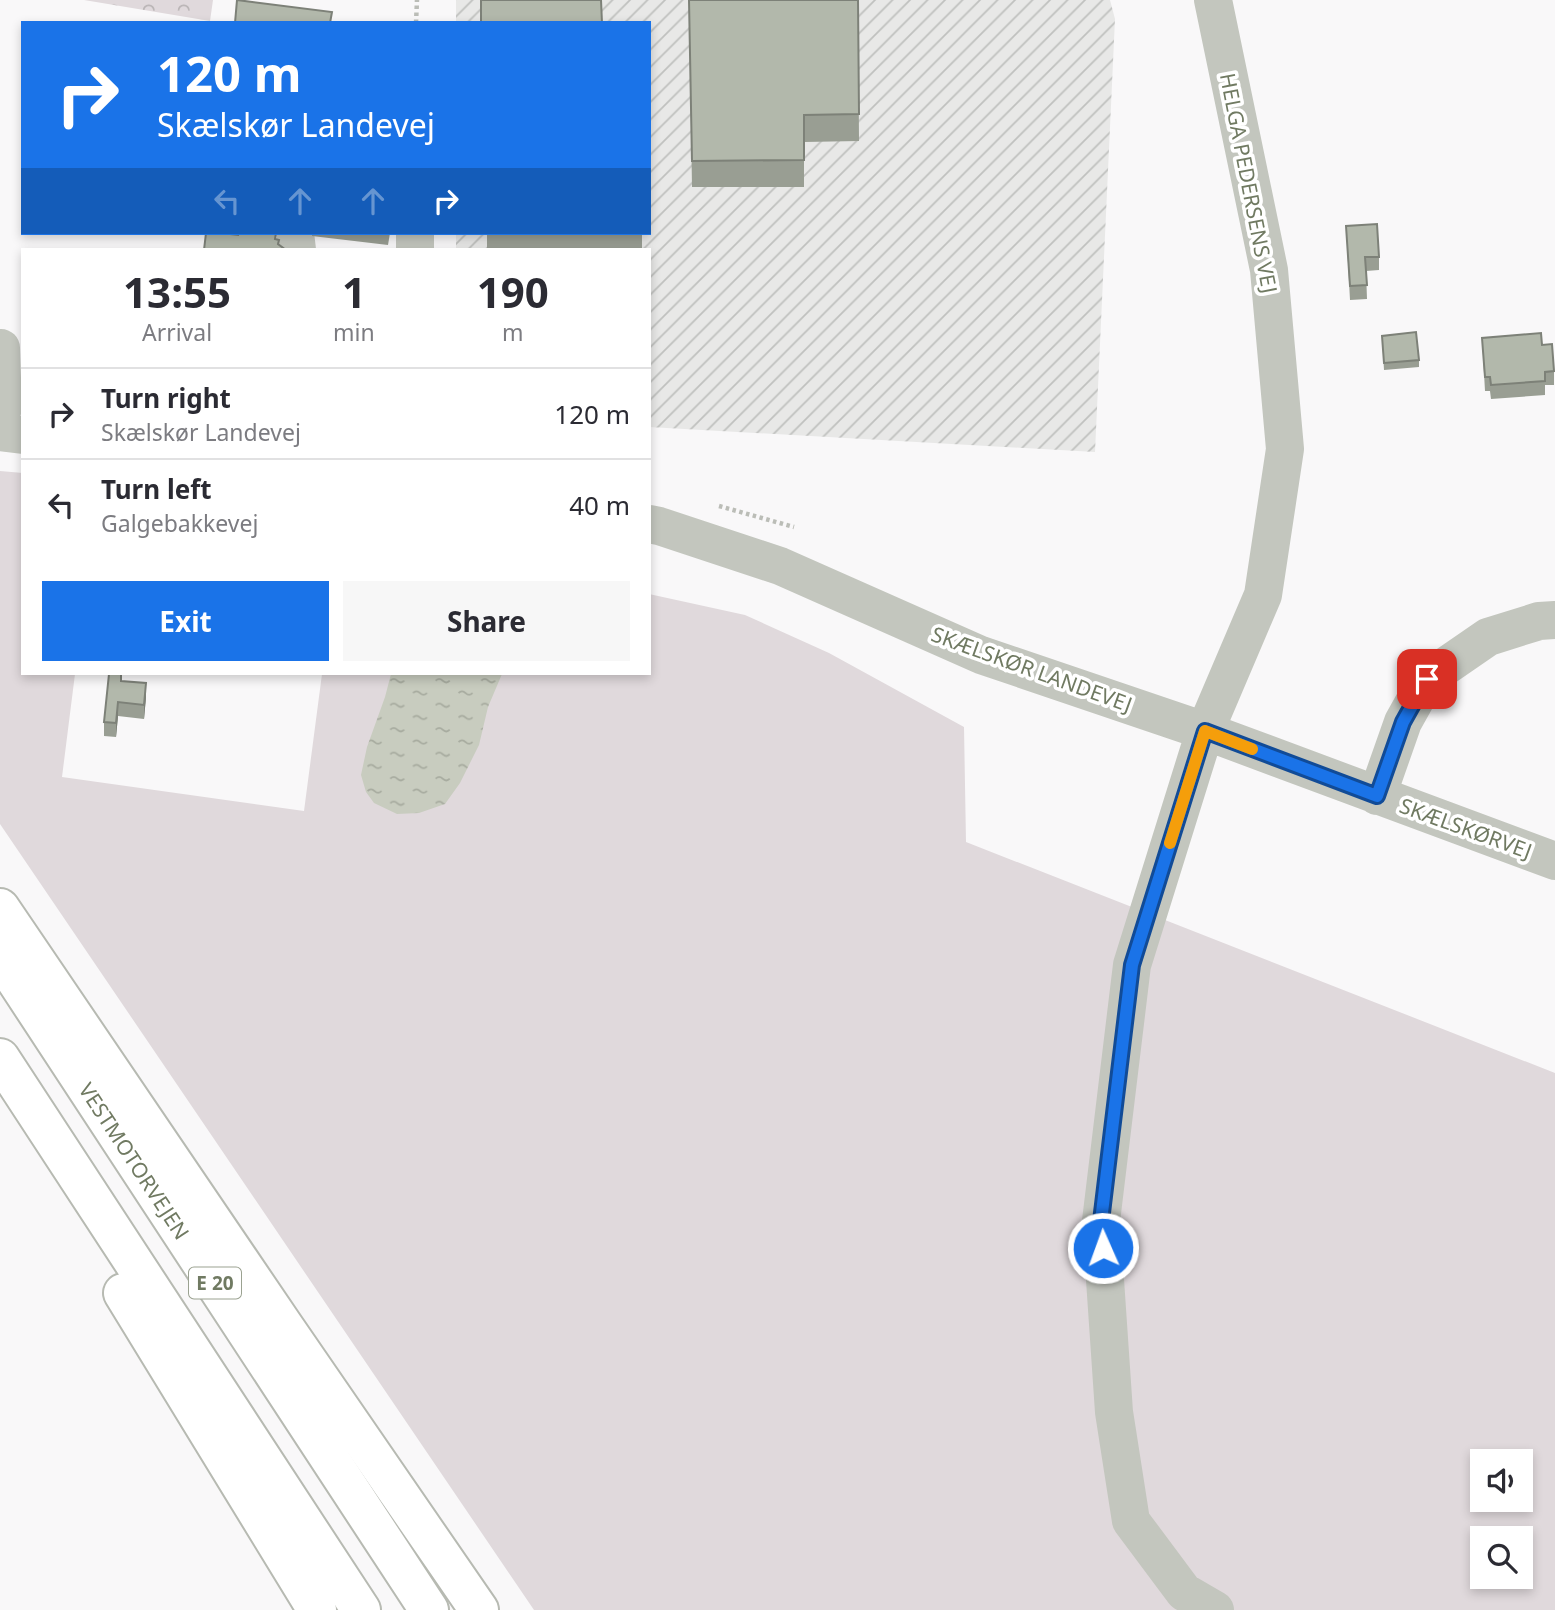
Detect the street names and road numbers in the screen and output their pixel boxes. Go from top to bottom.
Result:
street label: HELGA PEDERSENS VEJ [1214,70,1284,296]
street label: SKÆLSKØR LANDEVEJ [928,620,1136,718]
street label: SKÆLSKØRVEJ [1396,791,1536,865]
street label: VESTMOTORVEJEN [73,1077,196,1245]
road number: E 20 [189,1268,241,1298]

